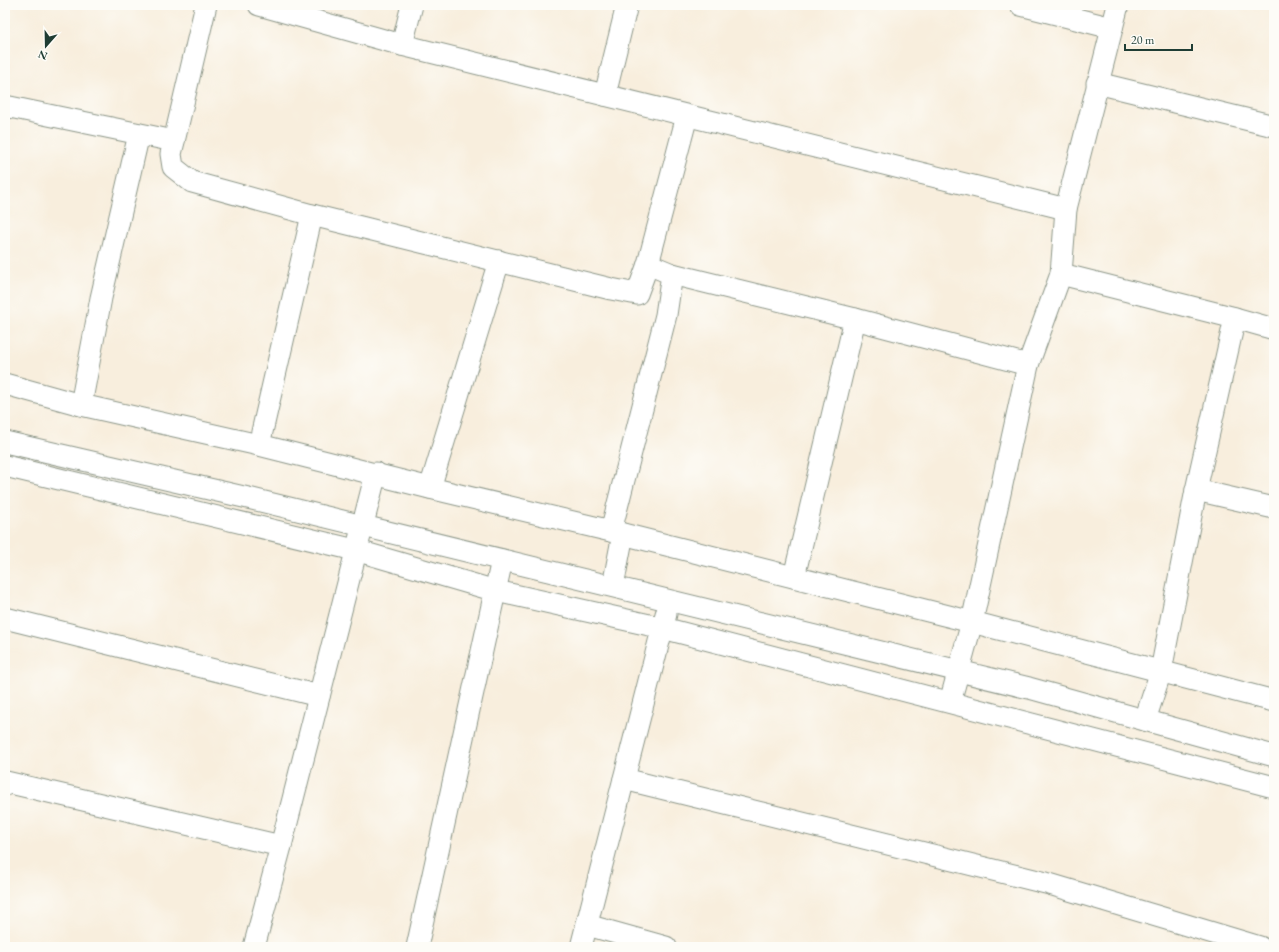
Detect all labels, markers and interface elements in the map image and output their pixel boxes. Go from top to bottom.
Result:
north arrow [26,26,66,66]
scale bar [1125,26,1192,52]
text: 20 m [1131,32,1155,48]
text: N [36,47,49,63]

